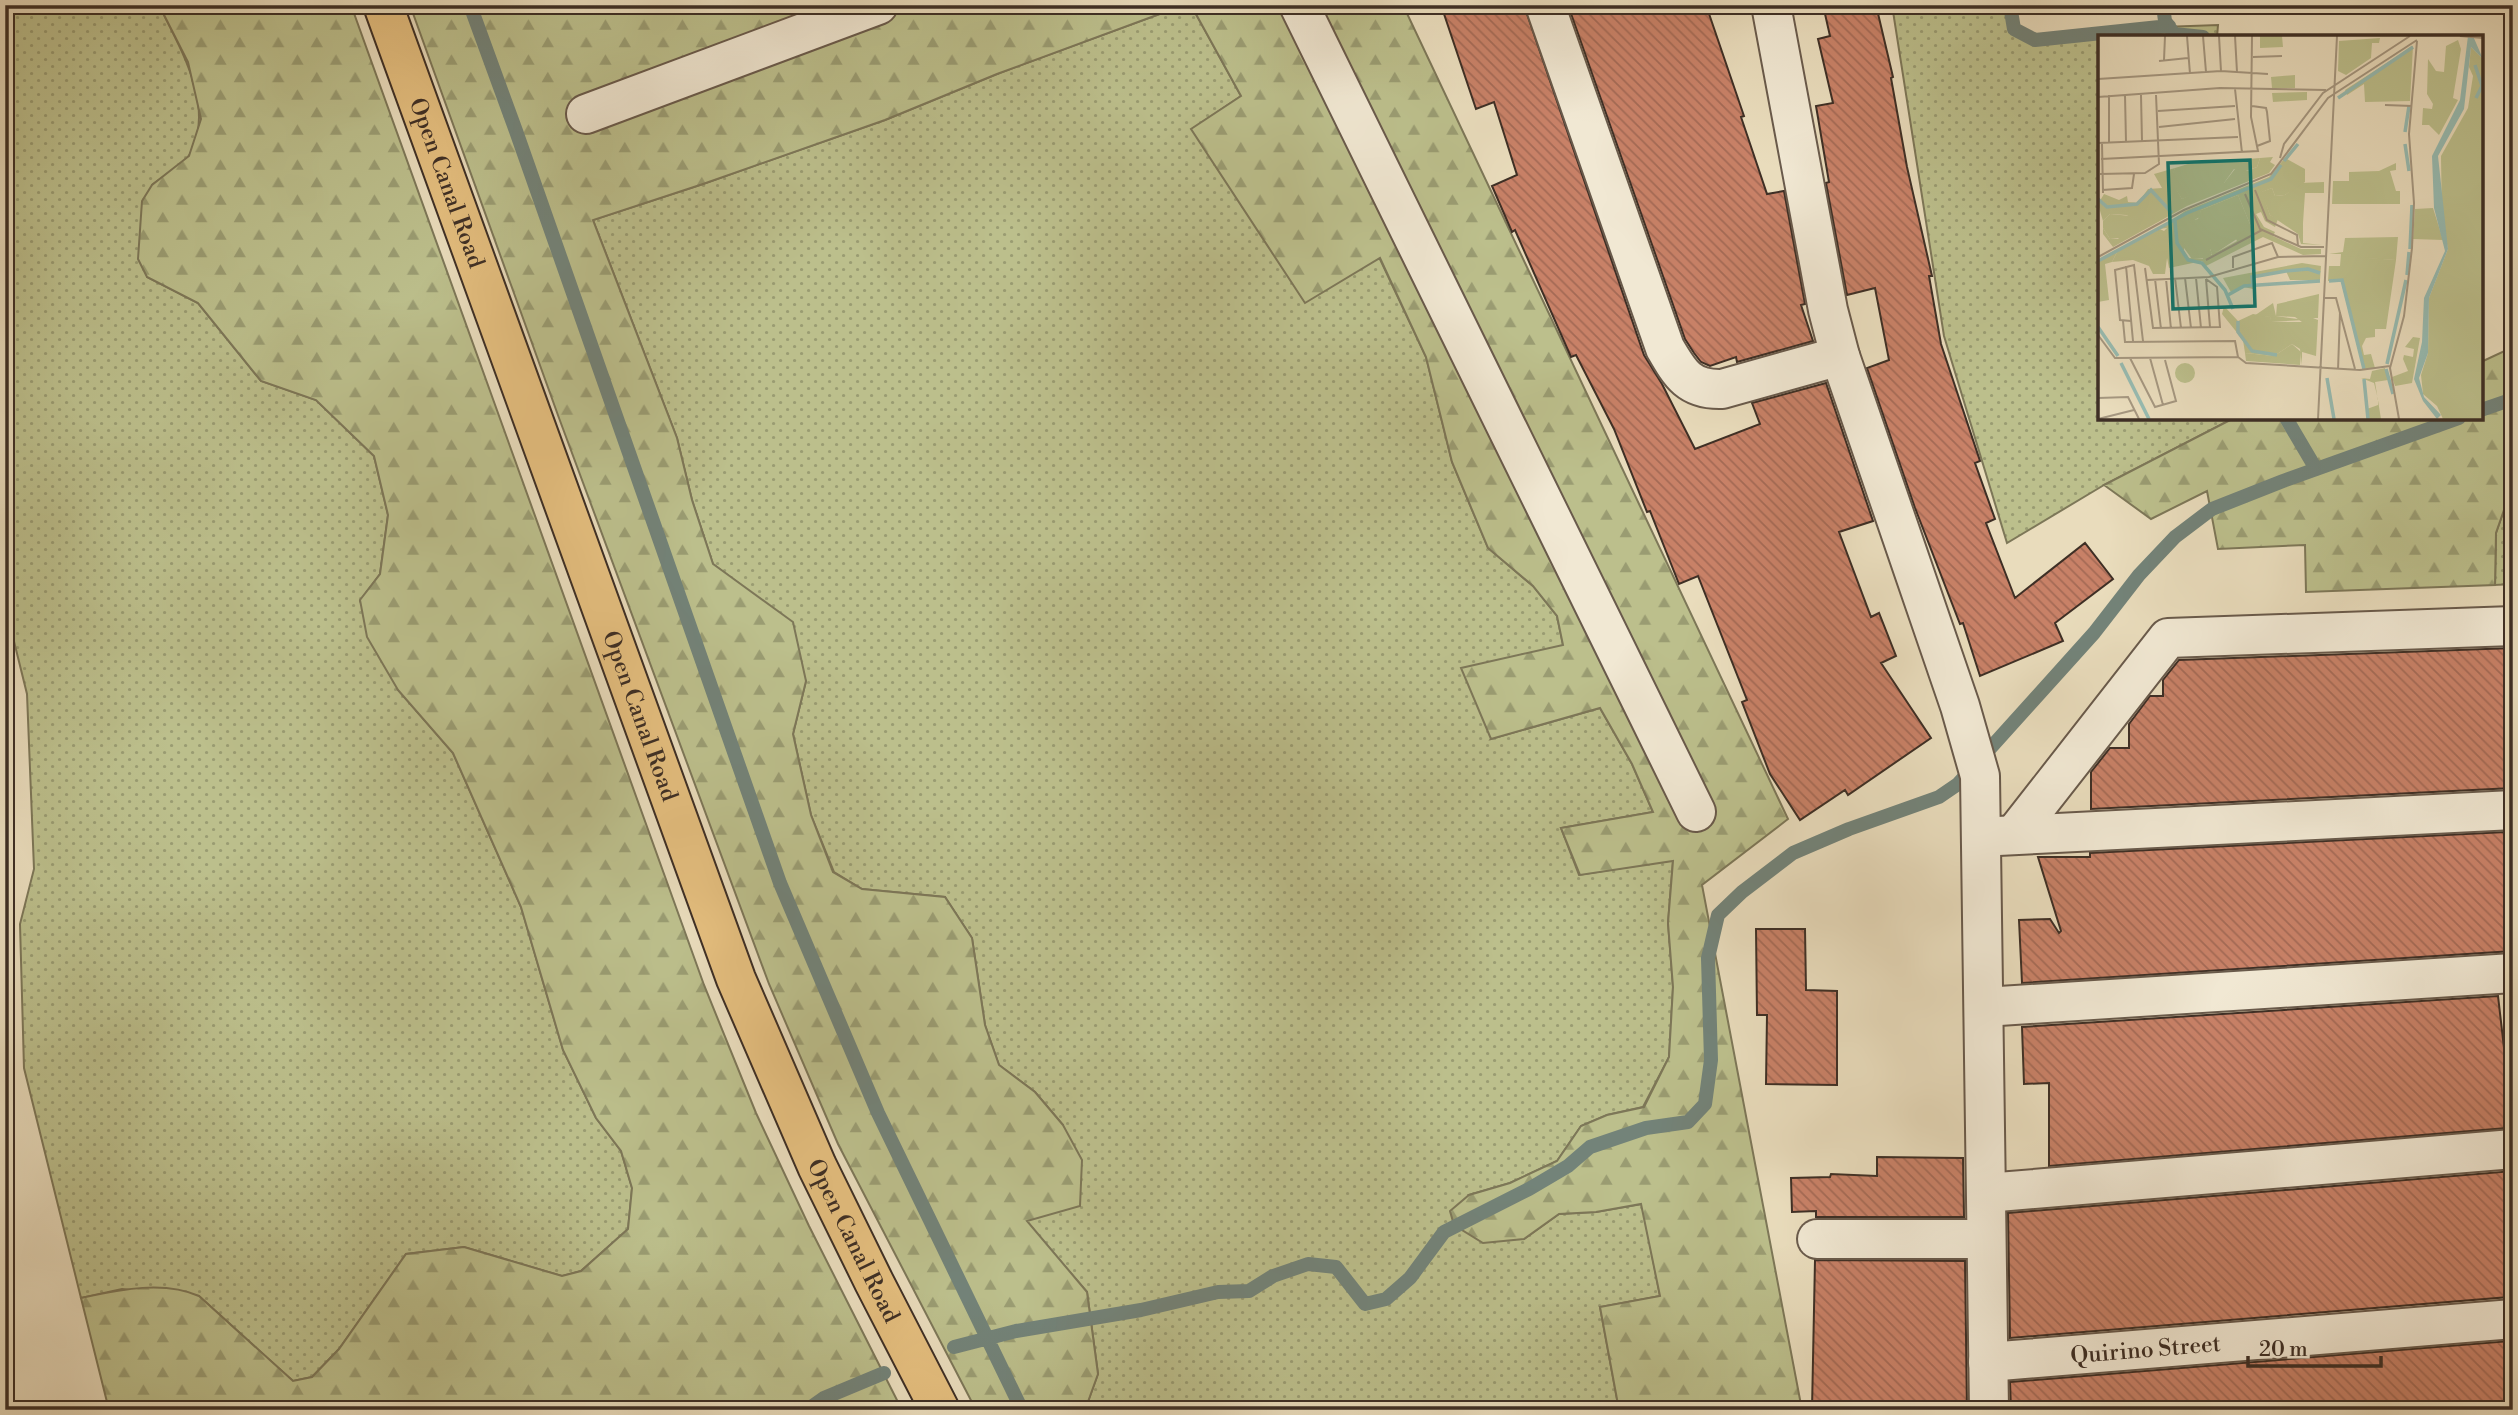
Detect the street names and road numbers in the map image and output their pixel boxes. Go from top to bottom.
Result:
street label: Open Canal Road [403,94,490,272]
street label: Open Canal Road [596,627,683,805]
street label: Open Canal Road [801,1155,906,1328]
street label: Quirino Street [2069,1330,2222,1370]

